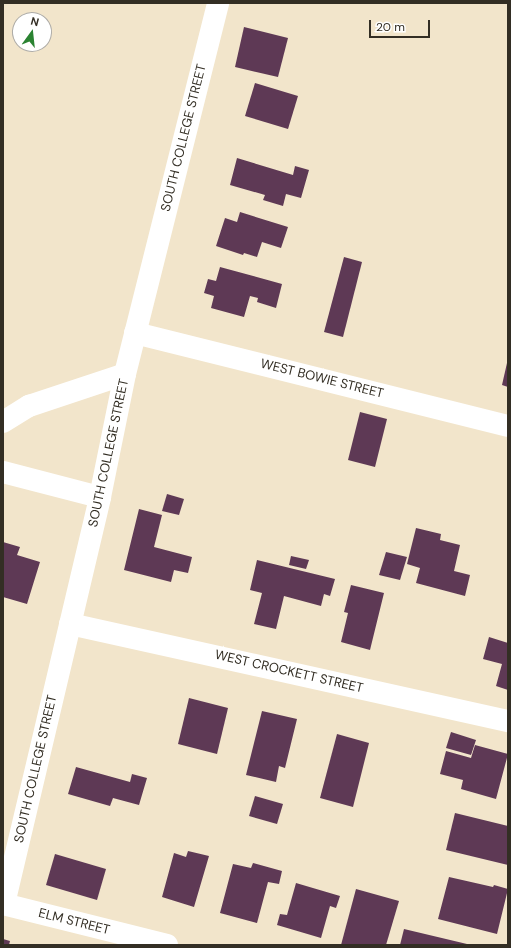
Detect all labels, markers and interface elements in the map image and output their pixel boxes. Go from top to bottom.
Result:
north arrow [12,12,52,52]
scale bar [371,12,432,38]
text: N [29,14,41,29]
text: 20 m [376,19,405,35]
street label: SOUTH COLLEGE STREET [158,63,210,213]
street label: WEST BOWIE STREET [259,356,385,402]
street label: SOUTH COLLEGE STREET [86,377,132,529]
street label: WEST CROCKETT STREET [213,647,365,697]
street label: SOUTH COLLEGE STREET [11,694,61,844]
street label: ELM STREET [37,906,111,938]

